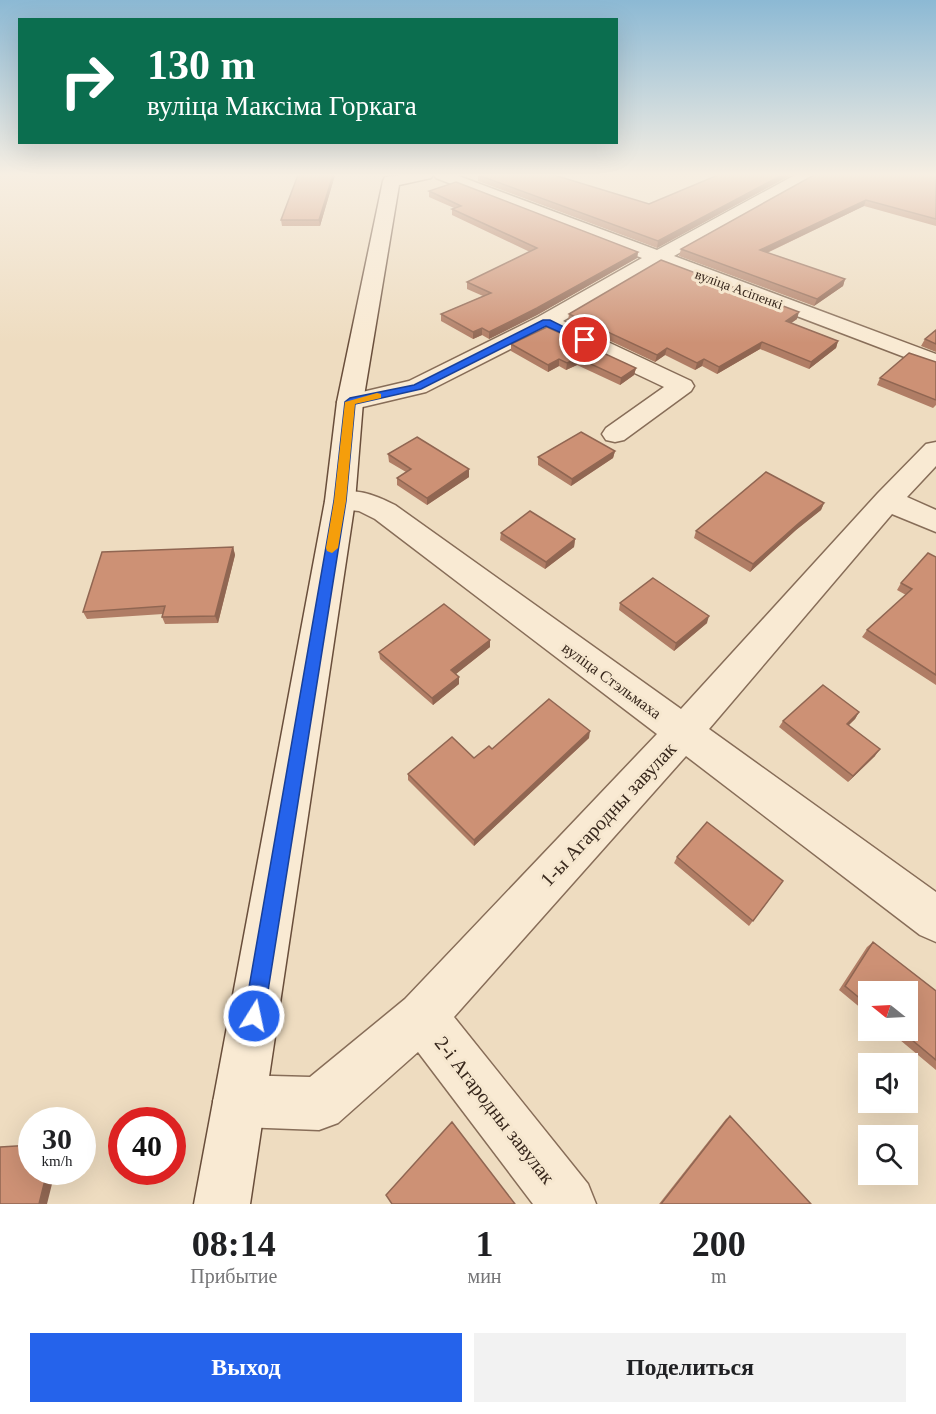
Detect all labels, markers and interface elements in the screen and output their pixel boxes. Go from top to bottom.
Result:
icon: right [48,42,126,120]
text: 130 m [147,42,256,88]
text: вуліца Максіма Горкага [147,91,417,121]
street label: вуліца Асіпенкі [693,267,785,312]
pin [559,314,610,365]
icon: arrive [568,323,601,356]
street label: вуліца Стэльмаха [558,639,664,723]
street label: 1-ы Агародны завулак [536,737,681,891]
north arrow [858,981,918,1041]
map controls [858,981,918,1185]
position arrow [222,984,286,1048]
street label: 2-і Агародны завулак [430,1032,559,1189]
button: sound [858,1053,918,1113]
speed limit sign: 40 [108,1107,186,1185]
text: 30 [42,1122,72,1155]
button: search [858,1125,918,1185]
text: km/h [42,1153,72,1169]
text: 08:14 [192,1224,276,1264]
text: 1 [476,1224,494,1264]
text: 200 [692,1224,746,1264]
text: Прибытие [190,1265,277,1287]
text: мин [468,1265,502,1287]
text: m [711,1265,727,1287]
button: Выход [30,1333,462,1402]
button: Поделиться [474,1333,906,1402]

